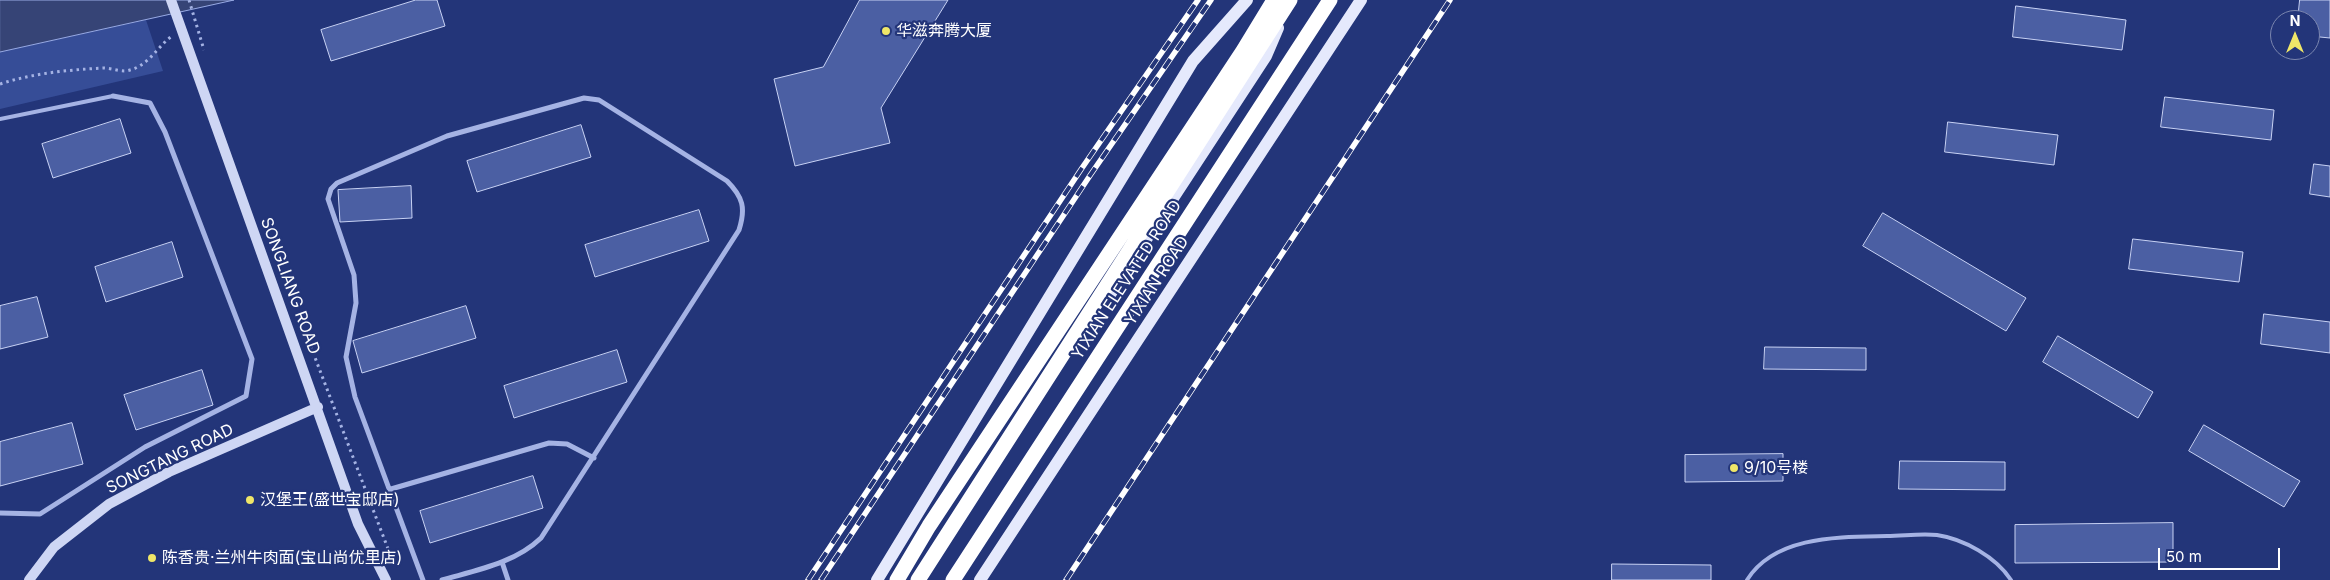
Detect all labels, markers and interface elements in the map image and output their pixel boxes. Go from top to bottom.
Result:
north arrow [2270,10,2320,60]
text: N [2290,12,2300,29]
place label: 华滋奔腾大厦 [896,21,992,41]
marker: 华滋奔腾大厦 [880,25,892,37]
street label: YIXIAN ELEVATED ROAD [1068,197,1186,363]
street label: SONGLIANG ROAD [256,215,324,357]
street label: YIXIAN ROAD [1121,233,1193,329]
street label: SONGTANG ROAD [103,420,237,498]
place label: 9/10号楼 [1744,458,1808,478]
marker: 9/10号楼 [1728,462,1740,474]
place label: 汉堡王(盛世宝邸店) [260,490,400,510]
marker: 汉堡王(盛世宝邸店) [244,494,256,506]
scale bar [2160,538,2282,570]
text: 50 m [2166,547,2202,566]
place label: 陈香贵·兰州牛肉面(宝山尚优里店) [162,548,402,568]
marker: 陈香贵·兰州牛肉面(宝山尚优里店) [146,552,158,564]

